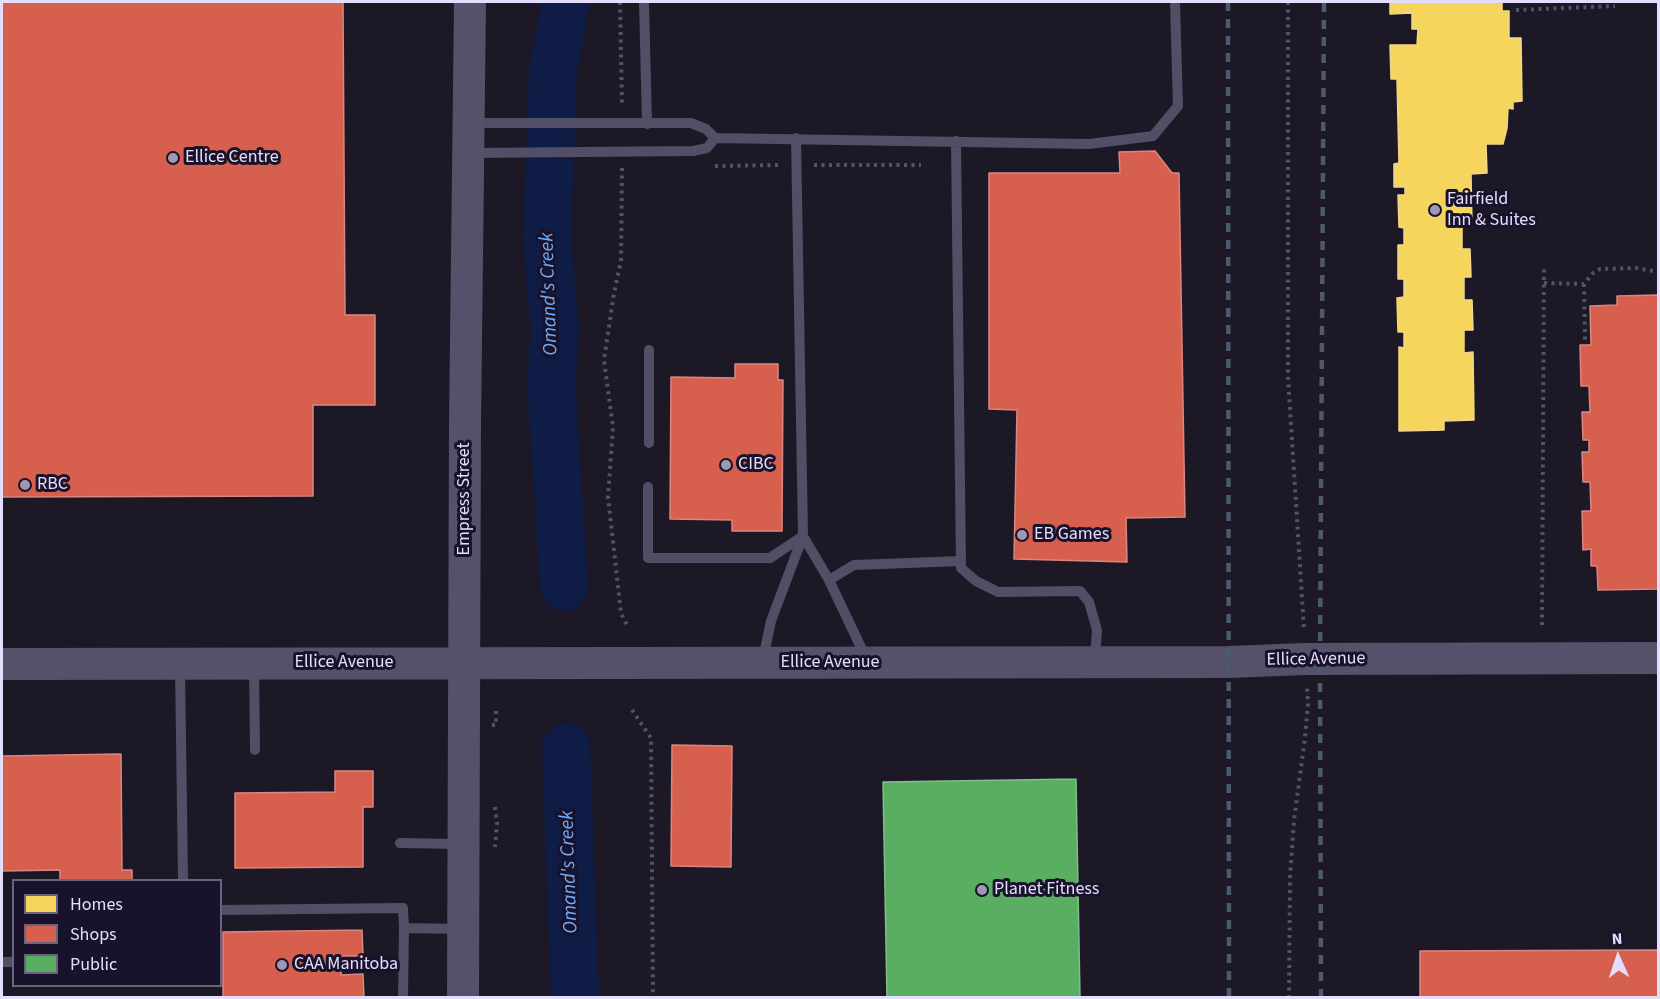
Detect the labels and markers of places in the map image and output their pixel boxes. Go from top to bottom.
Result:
place label: Ellice Centre [185,147,279,169]
marker: Ellice Centre [166,151,180,165]
place label: Fairfield Inn & Suites [1447,189,1536,232]
marker: Fairfield Inn & Suites [1428,203,1442,217]
place label: CIBC [738,454,774,476]
marker: CIBC [719,458,733,472]
place label: RBC [37,474,68,496]
marker: RBC [18,478,32,492]
place label: EB Games [1034,524,1109,546]
marker: EB Games [1015,528,1029,542]
place label: Planet Fitness [994,879,1099,901]
marker: Planet Fitness [975,883,989,897]
place label: CAA Manitoba [294,954,398,976]
marker: CAA Manitoba [275,958,289,972]

